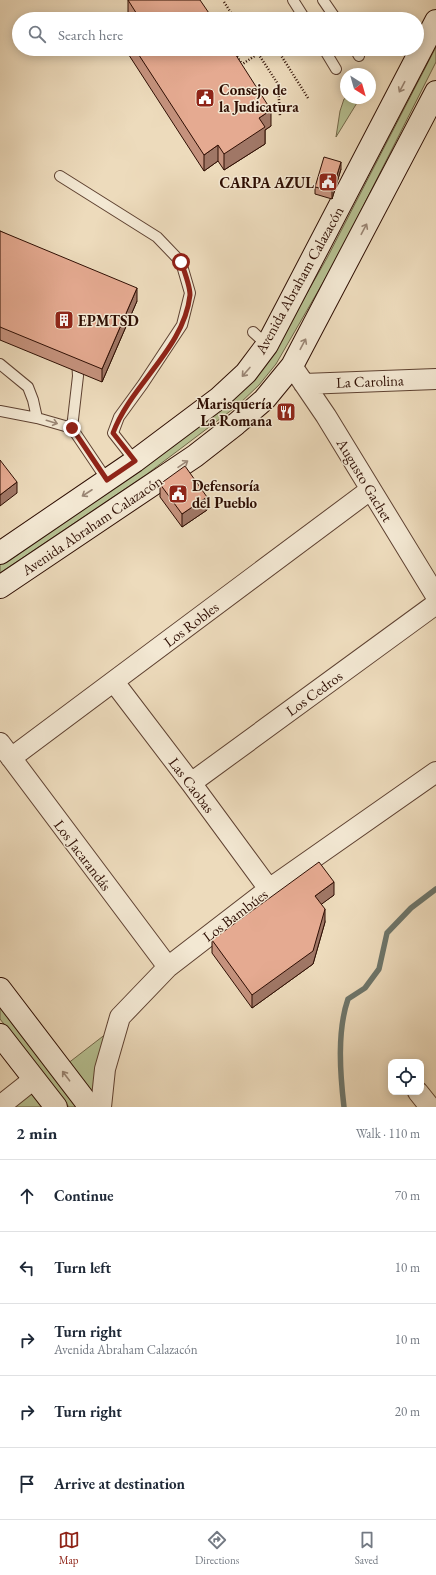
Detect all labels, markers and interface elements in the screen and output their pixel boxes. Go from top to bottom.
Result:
search box [12,12,424,56]
icon: search [26,23,48,45]
text: Search here [58,25,123,44]
north arrow [340,68,376,104]
place label: Consejo de la Judicatura [219,80,299,116]
one-way arrow [398,80,406,92]
public building icon: Consejo de la Judicatura [194,87,216,109]
public building icon: CARPA AZUL [317,171,339,193]
place label: CARPA AZUL [220,173,314,192]
street label: Avenida Abraham Calazacón [250,203,348,358]
one-way arrow [361,223,368,235]
route start [172,253,190,271]
building icon: EPMTSD [53,309,75,331]
place label: EPMTSD [78,311,139,330]
one-way arrow [300,338,308,350]
one-way arrow [241,367,251,377]
street label: La Carolina [336,370,404,392]
place label: Marisquería La Romana [196,394,272,430]
restaurant icon: Marisquería La Romana [275,401,297,423]
one-way arrow [45,419,58,426]
route end [63,419,81,437]
street label: Augusto Gachet [332,434,397,525]
one-way arrow [177,460,188,468]
street label: Avenida Abraham Calazacón [17,471,166,580]
place label: Defensoría del Pueblo [192,476,260,512]
public building icon: Defensoría del Pueblo [167,483,189,505]
one-way arrow [82,489,93,497]
street label: Los Robles [160,597,222,651]
street label: Los Cedros [282,666,346,720]
street label: Las Caobas [165,753,219,817]
street label: Los Jacarandás [50,816,116,895]
street label: Los Bambúes [199,884,272,946]
map controls [388,1059,424,1095]
button: locate [388,1059,424,1095]
one-way arrow [62,1070,70,1081]
text: 2 min [16,1122,57,1144]
text: Walk · 110 m [356,1125,420,1142]
icon: ahead [16,1185,38,1207]
text: Continue [54,1186,114,1205]
text: 70 m [395,1187,420,1204]
icon: left [16,1257,38,1279]
text: Turn left [54,1258,111,1277]
text: 10 m [395,1259,420,1276]
text: Turn right [54,1322,122,1341]
icon: right [16,1329,38,1351]
text: 10 m [395,1331,420,1348]
text: Avenida Abraham Calazacón [54,1341,198,1358]
icon: right [16,1401,38,1423]
text: Turn right [54,1402,122,1421]
text: 20 m [395,1403,420,1420]
icon: arrive [16,1473,38,1495]
text: Arrive at destination [54,1474,185,1493]
tab: Map [58,1529,80,1567]
tab: Directions [195,1529,239,1567]
tab: Saved [355,1529,378,1567]

